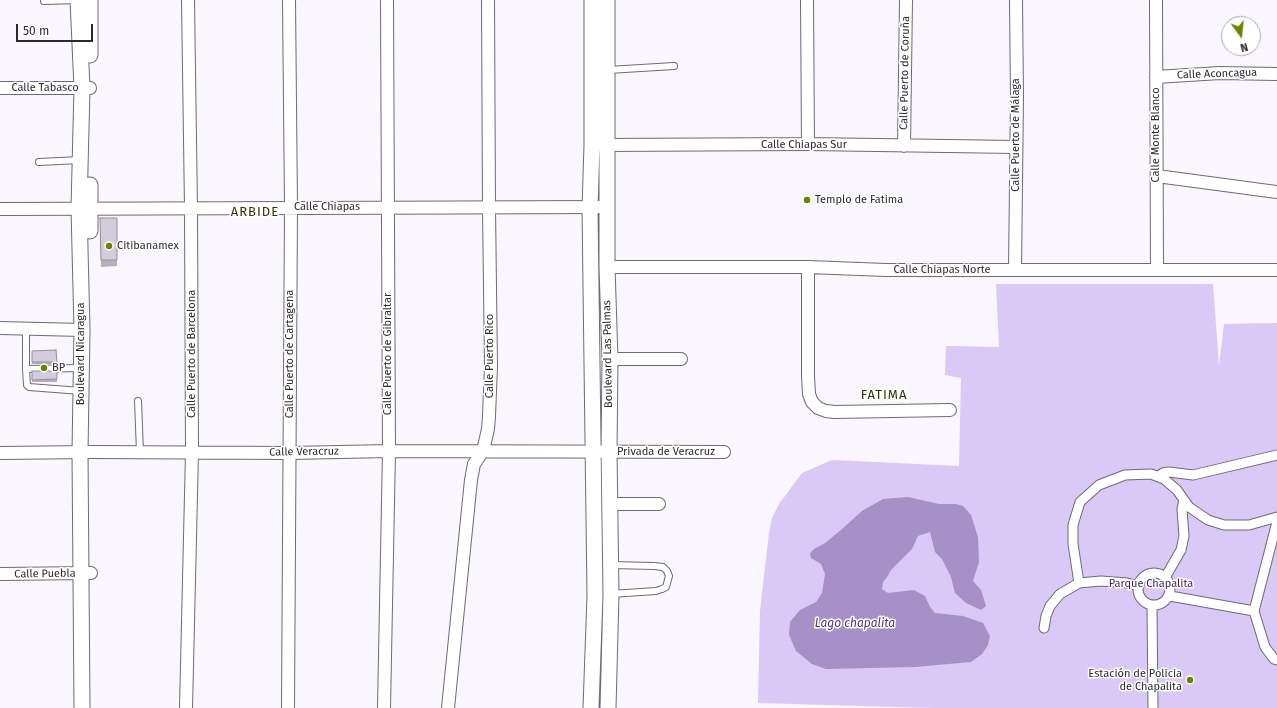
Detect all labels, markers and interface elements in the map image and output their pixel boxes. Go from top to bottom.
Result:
scale bar [18,16,95,42]
street label: Calle Puerto de Coruña [897,16,913,130]
north arrow [1221,16,1261,56]
text: 50 m [23,24,49,38]
text: N [1239,40,1249,54]
street label: Calle Aconcagua [1177,66,1257,82]
street label: Calle Puerto de Málaga [1009,78,1023,192]
street label: Calle Tabasco [11,81,79,95]
street label: Calle Monte Blanco [1149,87,1163,183]
street label: Calle Chiapas Sur [761,138,847,152]
place label: Templo de Fatima [815,193,903,207]
marker: Templo de Fatima [802,195,812,205]
street label: Calle Chiapas [294,200,360,214]
district label: ARBIDE [231,204,279,220]
place label: Citibanamex [117,239,179,253]
marker: Citibanamex [104,241,114,251]
street label: Calle Chiapas Norte [893,263,991,277]
street label: Calle Puerto de Barcelona [185,290,199,418]
street label: Calle Puerto de Cartagena [283,290,297,418]
street label: Calle Puerto de Gibraltar [381,293,395,415]
street label: Boulevard Las Palmas [600,300,616,408]
street label: Boulevard Nicaragua [74,303,88,405]
street label: Calle Puerto Rico [483,314,497,398]
place label: BP [52,361,65,375]
marker: BP [39,363,49,373]
district label: FATIMA [861,387,907,403]
street label: Calle Veracruz [269,445,339,459]
street label: Privada de Veracruz [617,445,715,459]
street label: Calle Puebla [14,567,76,581]
park label: Parque Chapalita [1109,577,1193,591]
water label: Lago chapalita [815,617,895,631]
place label: Estación de Policia de Chapalita [1088,667,1182,693]
marker: Estación de Policia de Chapalita [1185,675,1195,685]

